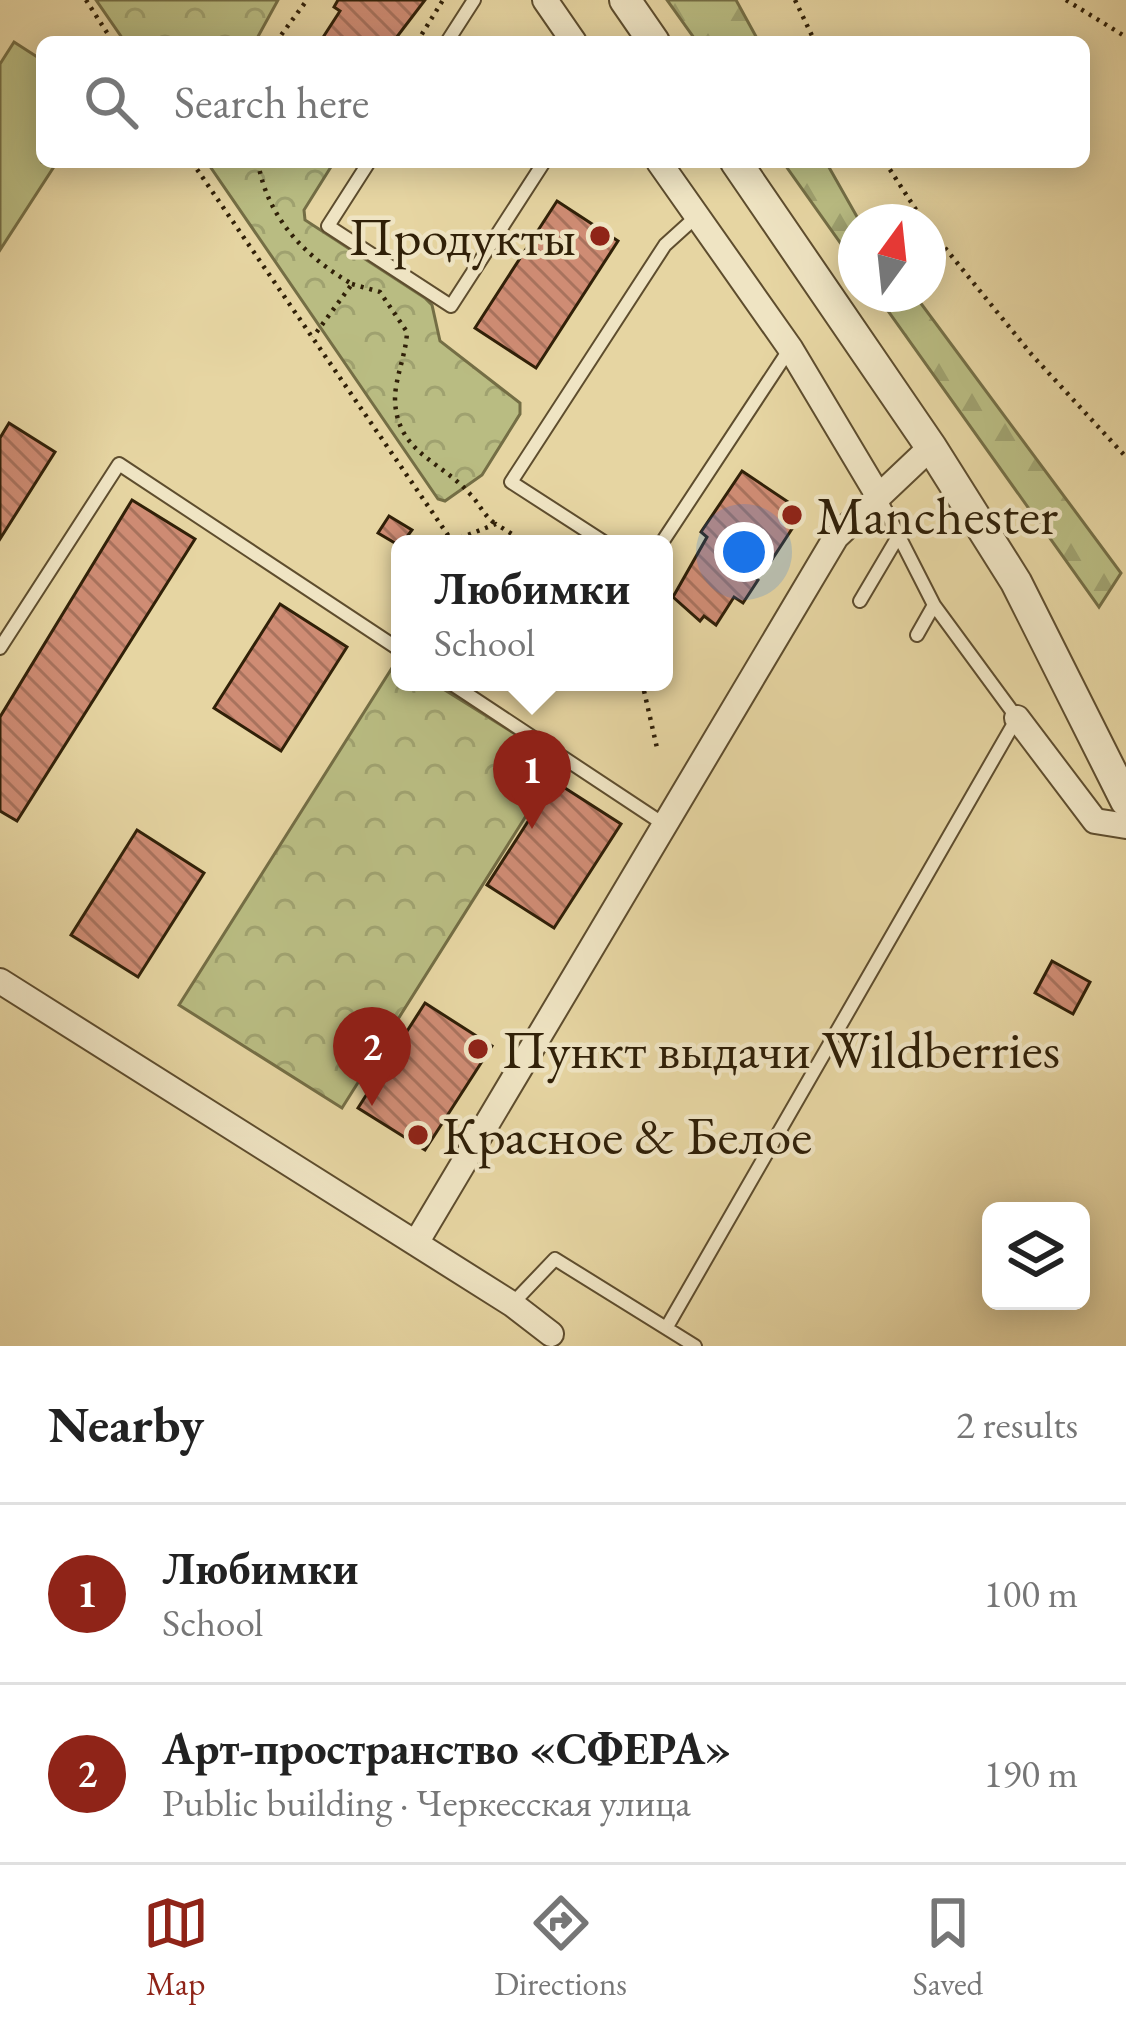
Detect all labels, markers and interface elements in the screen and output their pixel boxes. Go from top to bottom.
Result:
search box [36,36,1090,168]
icon: search [78,69,144,135]
text: Search here [174,73,369,131]
place label: Продукты [349,201,576,271]
north arrow [838,204,946,312]
marker: Продукты [587,223,613,249]
place label: Manchester [816,480,1058,550]
marker: Manchester [779,502,805,528]
your location [714,522,774,582]
popup [391,535,673,691]
text: Любимки [434,559,630,617]
text: School [434,617,535,668]
pin: 1 [493,730,571,829]
pin: 2 [333,1007,411,1106]
place label: Пункт выдачи Wildberries [502,1014,1060,1084]
marker: Пункт выдачи Wildberries [465,1036,491,1062]
place label: Красное & Белое [442,1100,812,1170]
marker: Красное & Белое [405,1122,431,1148]
map controls [982,1202,1090,1310]
button: layers [982,1202,1090,1310]
text: Nearby [48,1391,204,1457]
text: 2 results [956,1399,1078,1450]
text: Любимки [162,1539,359,1597]
text: 1 [77,1568,97,1619]
text: 100 m [984,1568,1078,1619]
text: School [162,1597,263,1648]
text: Арт-пространство «СФЕРА» [162,1719,731,1777]
text: 2 [77,1748,97,1799]
text: 190 m [984,1748,1078,1799]
text: Public building · Черкесская улица [162,1777,691,1828]
tab: Map [143,1890,209,2005]
tab: Directions [494,1890,627,2005]
tab: Saved [913,1890,983,2005]

